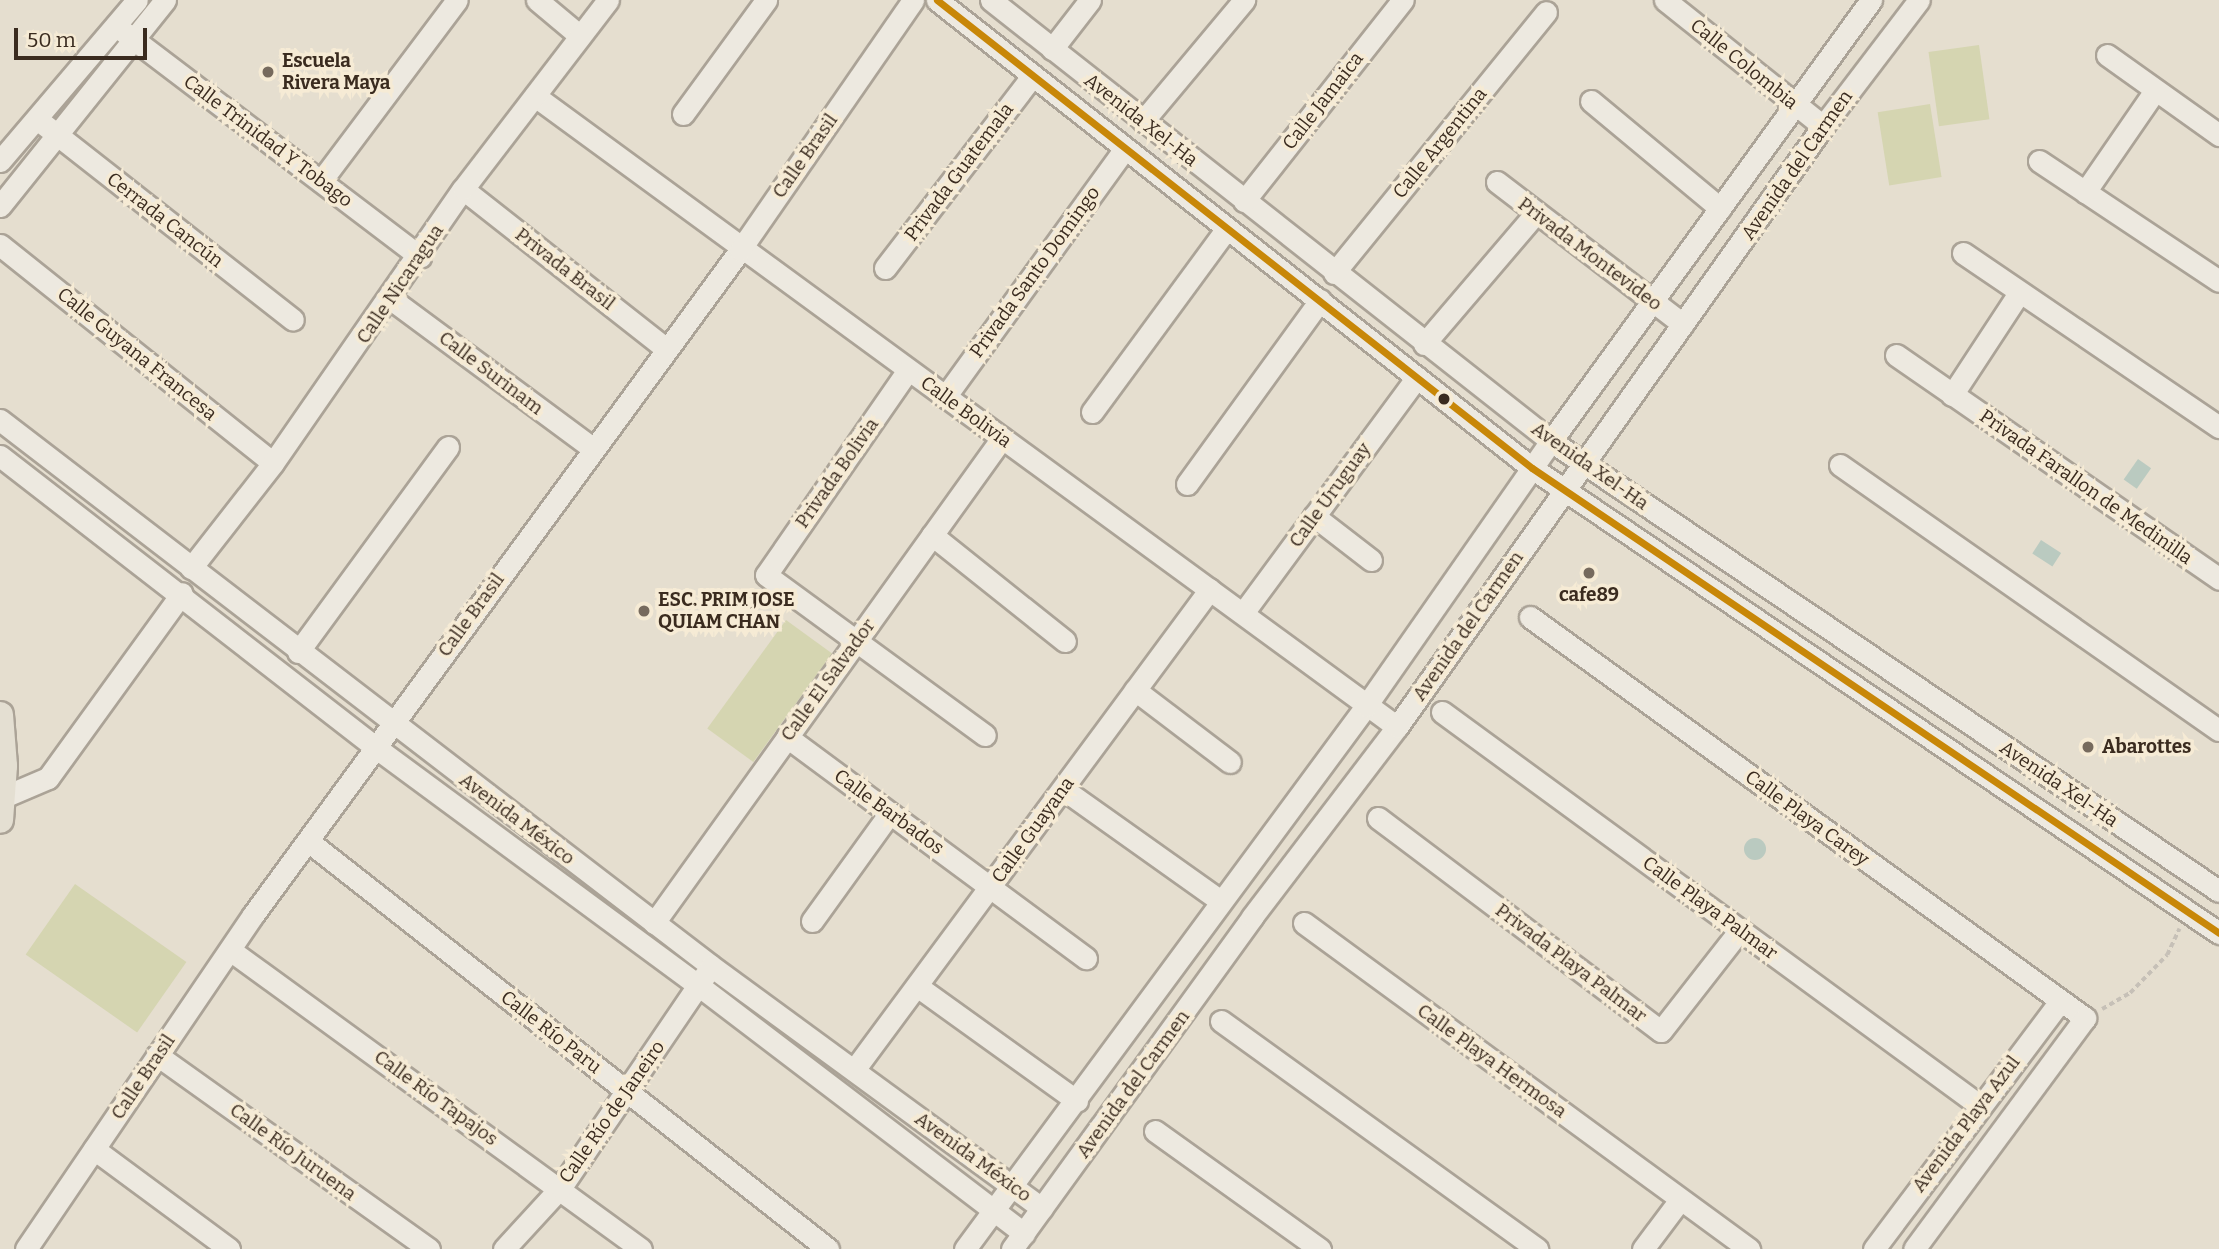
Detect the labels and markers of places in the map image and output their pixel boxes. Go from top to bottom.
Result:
place label: Escuela Rivera Maya [282,50,391,94]
marker: Escuela Rivera Maya [260,64,276,80]
unlabelled marker [1437,392,1451,406]
marker: cafe89 [1581,565,1597,581]
place label: cafe89 [1559,584,1619,606]
place label: ESC. PRIM JOSE QUIAM CHAN [658,589,795,633]
marker: ESC. PRIM JOSE QUIAM CHAN [636,603,652,619]
place label: Abarottes [2102,736,2191,758]
marker: Abarottes [2080,739,2096,755]

